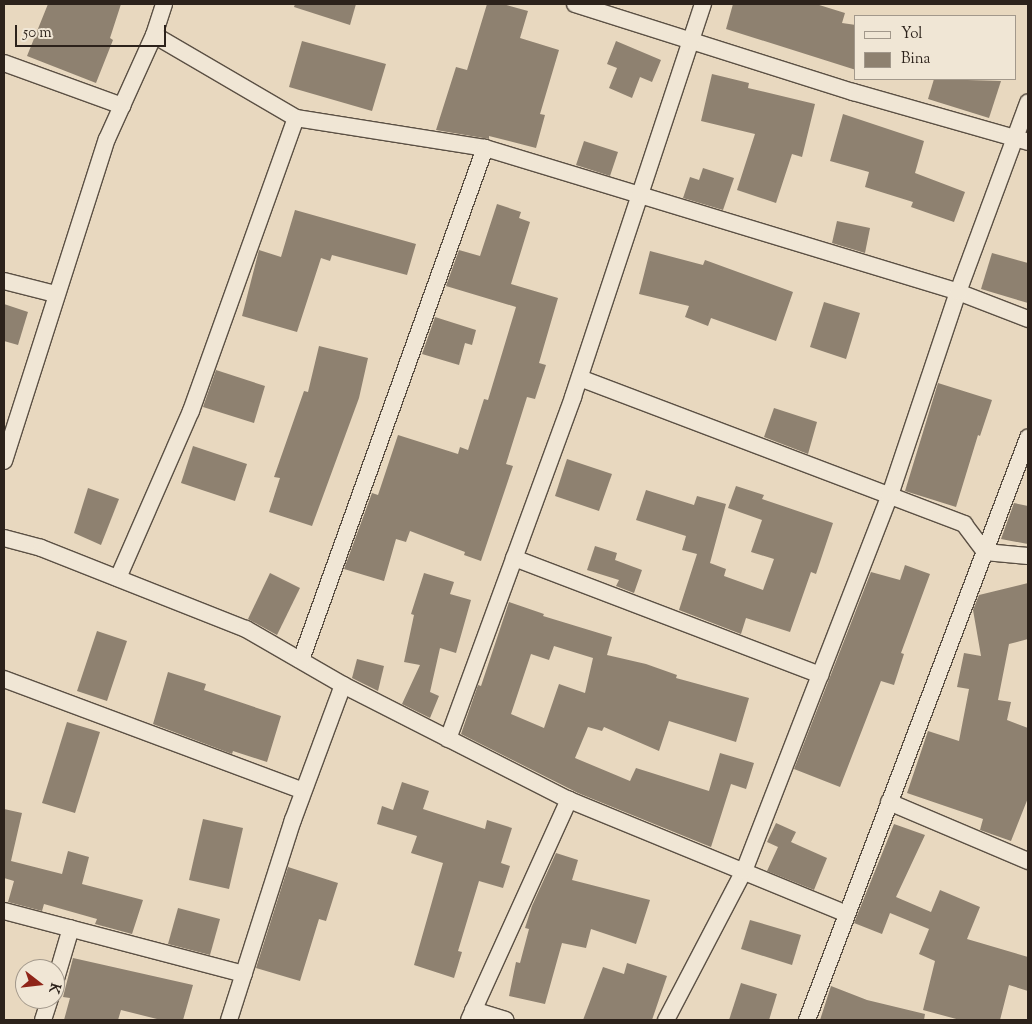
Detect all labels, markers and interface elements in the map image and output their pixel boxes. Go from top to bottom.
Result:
scale bar [18,15,169,47]
legend [854,15,1017,80]
text: 50 m [23,23,52,44]
text: Yol [901,24,923,45]
text: Bina [901,49,931,70]
north arrow [15,959,65,1009]
text: K [42,980,64,995]

